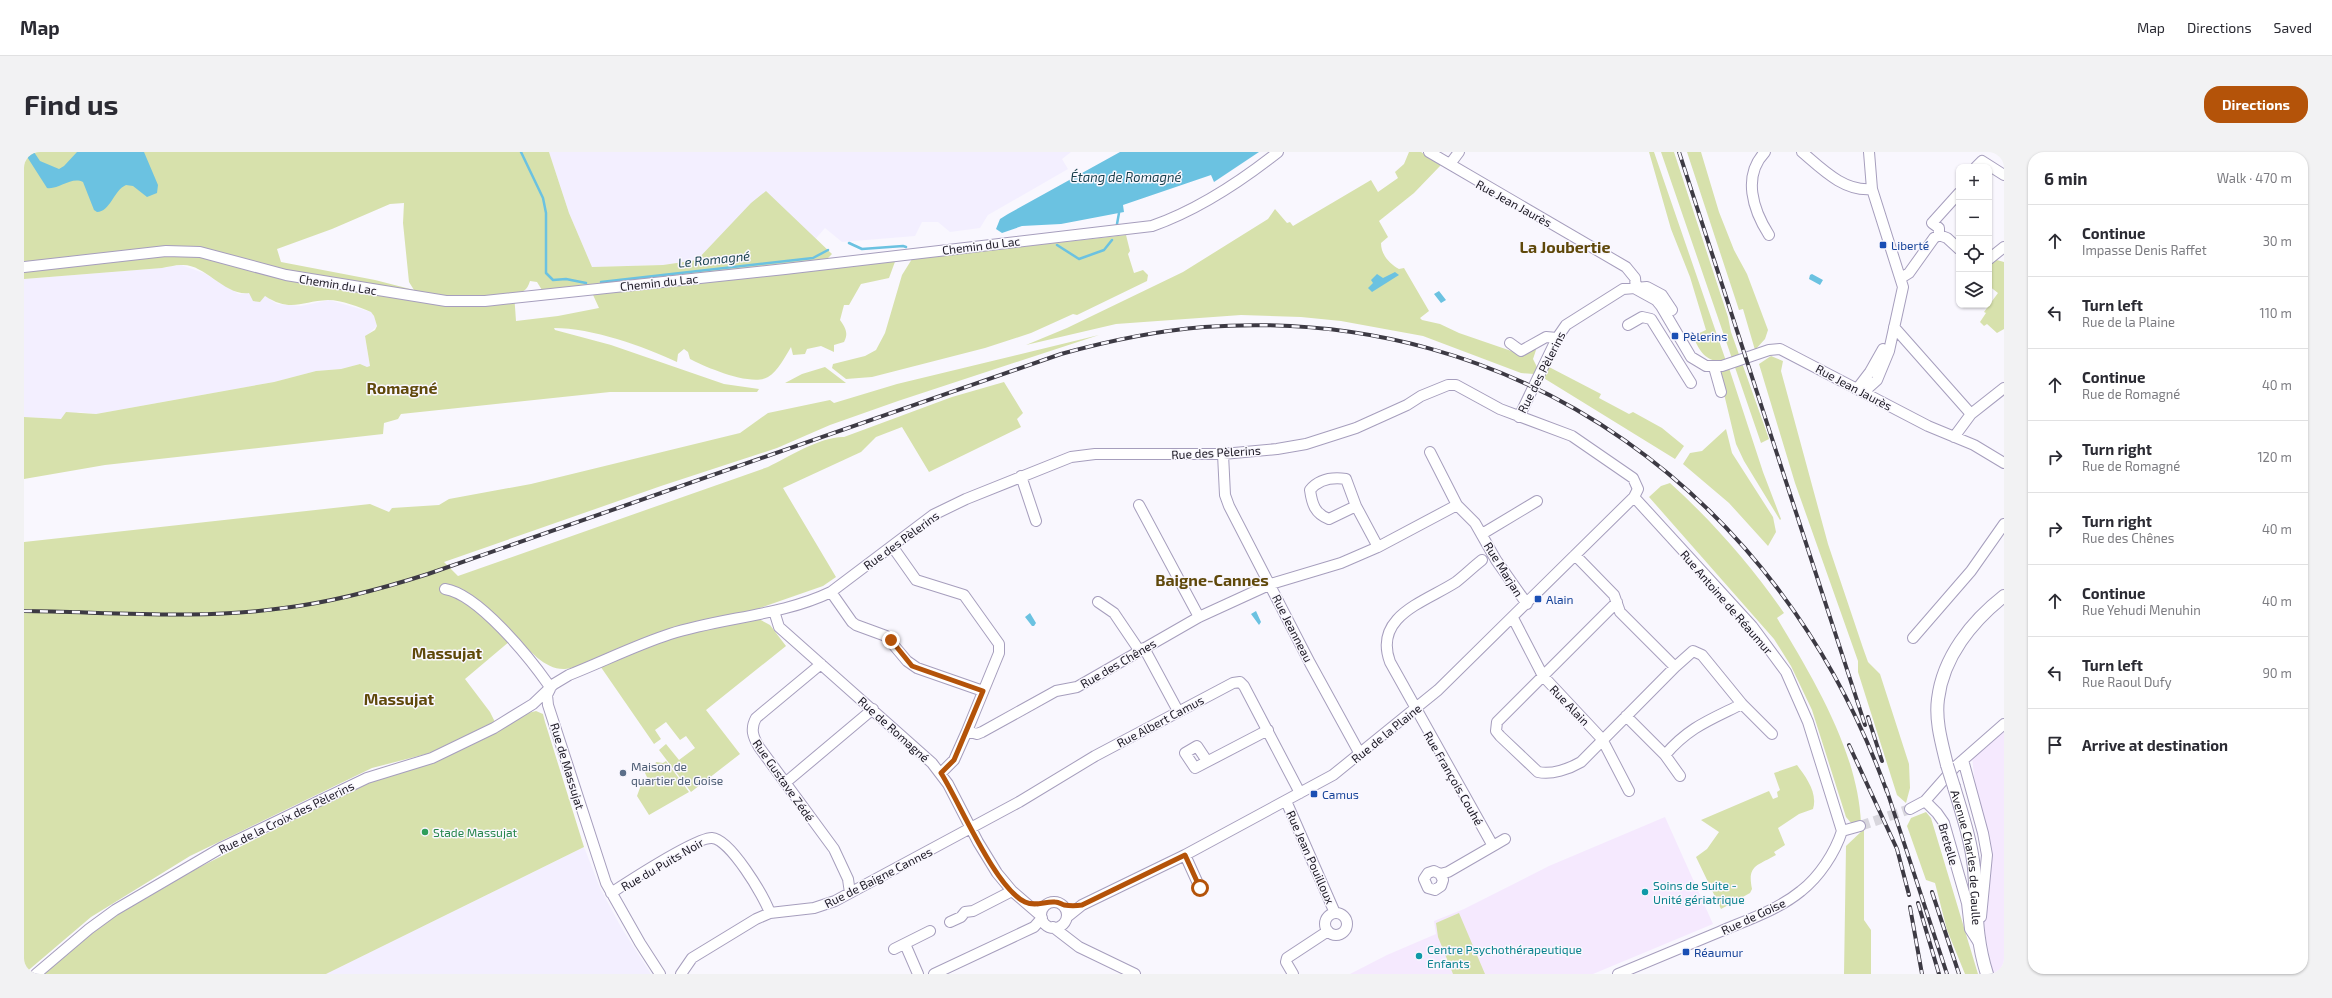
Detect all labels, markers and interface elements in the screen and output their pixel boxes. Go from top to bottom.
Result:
text: Map [20,16,60,39]
text: Map [2137,19,2165,36]
text: Directions [2187,19,2252,36]
text: Saved [2274,19,2312,36]
button: Directions [2204,86,2308,123]
text: Find us [24,87,118,121]
map controls [1956,164,1992,308]
button: + [1956,164,1992,200]
water label: Étang de Romagné [1071,168,1181,185]
text: 6 min [2044,168,2088,188]
text: Walk · 470 m [2217,170,2292,186]
street label: Rue Jean Jaurès [1474,176,1554,230]
button: − [1956,200,1992,236]
text: Continue [2082,224,2145,242]
icon: ahead [2044,230,2066,252]
street label: Chemin du Lac [941,233,1021,257]
text: 30 m [2263,233,2292,249]
button: locate [1956,236,1992,272]
district label: La Joubertie [1519,237,1611,256]
place label: Liberté [1891,238,1929,252]
marker: Liberté [1878,240,1888,250]
text: Impasse Denis Raffet [2082,242,2207,258]
water label: Le Romagné [677,247,751,271]
street label: Chemin du Lac [298,271,378,297]
street label: Chemin du Lac [619,271,699,293]
button: layers [1956,272,1992,308]
text: Turn left [2082,296,2143,314]
icon: left [2044,302,2066,324]
text: 110 m [2260,305,2292,321]
text: Rue de la Plaine [2082,314,2175,330]
street label: Rue des Pèlerins [1514,329,1568,415]
place label: Pèlerins [1683,329,1727,343]
marker: Pèlerins [1670,331,1680,341]
street label: Rue Jean Jaurès [1813,361,1895,413]
text: Continue [2082,368,2145,386]
icon: ahead [2044,374,2066,396]
text: 40 m [2262,377,2292,393]
district label: Romagné [367,378,437,397]
text: Rue de Romagné [2082,386,2180,402]
text: Turn right [2082,440,2152,458]
street label: Rue des Pèlerins [1171,443,1261,461]
icon: right [2044,446,2066,468]
text: 120 m [2257,449,2292,465]
text: Rue de Romagné [2082,458,2180,474]
street label: Rue des Pèlerins [861,508,941,572]
text: Turn right [2082,512,2152,530]
icon: right [2044,518,2066,540]
text: 40 m [2262,521,2292,537]
text: Rue des Chênes [2082,530,2174,546]
street label: Rue Marjan [1481,539,1526,599]
street label: Rue Antoine de Réaumur [1678,547,1776,657]
district label: Baigne-Cannes [1155,570,1269,589]
text: Continue [2082,584,2145,602]
icon: ahead [2044,590,2066,612]
street label: Rue Jeanneau [1270,592,1316,664]
place label: Alain [1546,592,1574,606]
text: 40 m [2262,593,2292,609]
marker: Alain [1533,594,1543,604]
text: Rue Yehudi Menuhin [2082,602,2201,618]
route end [882,631,900,649]
street label: Rue des Chênes [1078,636,1158,690]
district label: Massujat [412,643,483,662]
text: Turn left [2082,656,2143,674]
icon: left [2044,662,2066,684]
text: 90 m [2262,665,2292,681]
text: Rue Raoul Dufy [2082,674,2172,690]
street label: Rue Alain [1547,682,1593,728]
district label: Massujat [364,689,435,708]
street label: Rue Albert Camus [1114,692,1206,750]
street label: Rue de Romagné [856,693,932,765]
street label: Rue de la Plaine [1348,701,1424,765]
street label: Rue de Massujat [547,721,588,812]
street label: Rue François Couhé [1421,728,1487,828]
icon: arrive [2044,734,2066,756]
street label: Rue Gustave Zédé [750,736,818,824]
text: Arrive at destination [2082,736,2228,754]
place label: Maison de quartier de Goise [631,759,723,787]
marker: Maison de quartier de Goise [618,768,628,778]
street label: Rue de la Croix des Pèlerins [216,778,356,856]
place label: Camus [1322,787,1359,801]
street label: Avenue Charles de Gaulle [1948,788,1984,926]
marker: Camus [1309,789,1319,799]
street label: Rue Jean Pouilloux [1284,808,1338,906]
street label: Bretelle [1936,821,1962,867]
place label: Stade Massujat [433,825,518,840]
marker: Stade Massujat [420,827,430,837]
street label: Rue du Puits Noir [618,835,706,893]
street label: Rue de Baigne Cannes [822,844,934,910]
place label: Soins de Suite - Unité gériatrique [1653,878,1745,906]
route start [1191,879,1209,897]
marker: Soins de Suite - Unité gériatrique [1640,887,1650,897]
street label: Rue de Goise [1719,895,1787,937]
place label: Centre Psychothérapeutique Enfants [1427,942,1582,970]
place label: Réaumur [1694,945,1744,959]
marker: Réaumur [1681,947,1691,957]
marker: Centre Psychothérapeutique Enfants [1414,951,1424,961]

